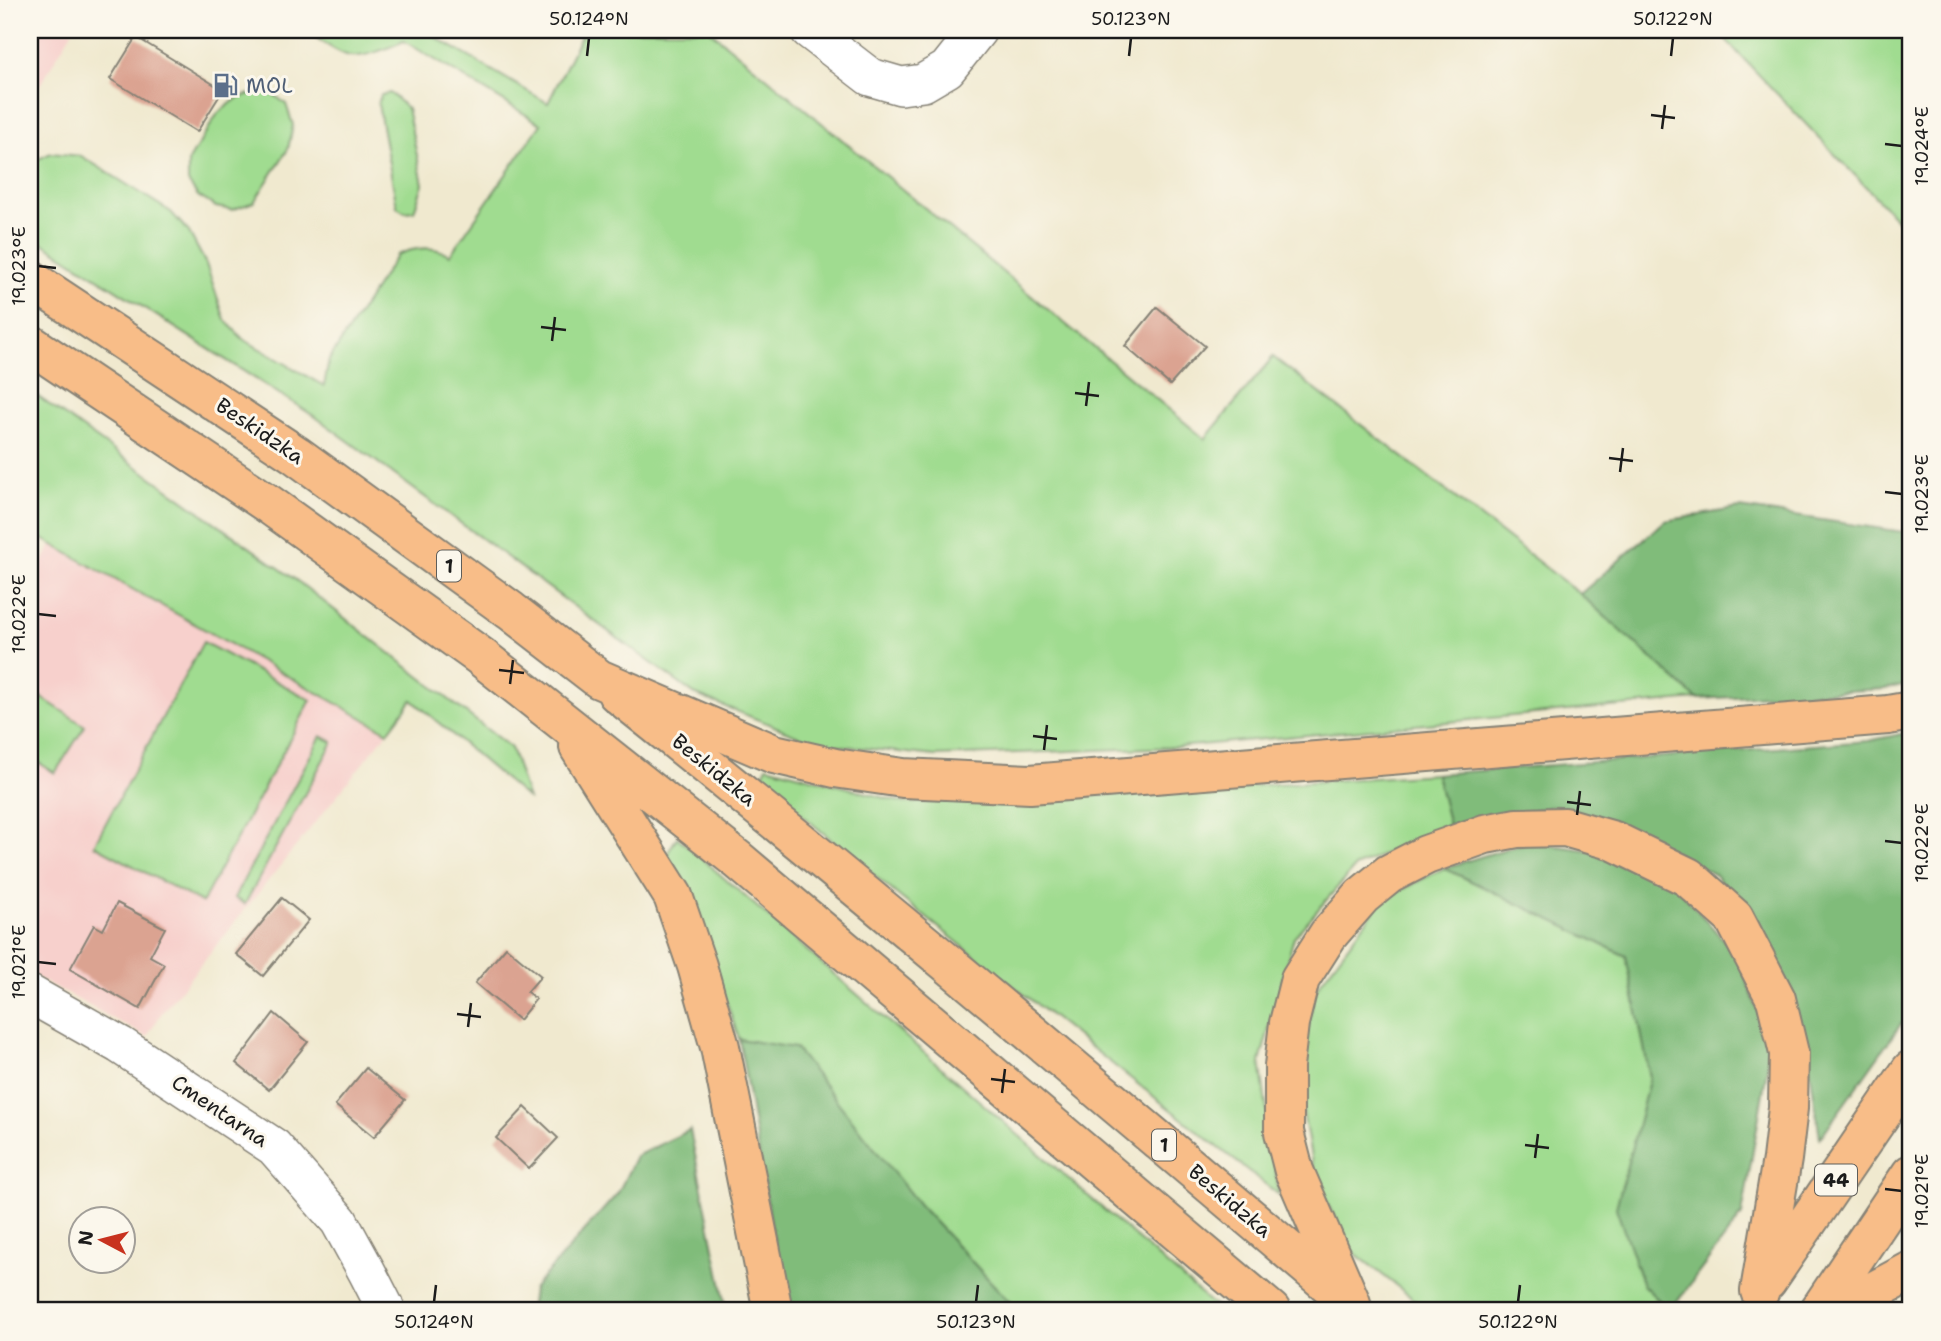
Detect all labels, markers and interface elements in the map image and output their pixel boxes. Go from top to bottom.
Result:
text: 50.124°N [549,7,629,31]
text: 50.123°N [1091,7,1171,31]
text: 50.122°N [1633,7,1713,31]
fuel station icon: MOL [212,72,240,100]
place label: MOL [246,72,293,100]
text: 19.024°E [1910,106,1934,186]
text: 19.023°E [7,226,31,306]
street label: Beskidzka [210,391,310,471]
text: 19.023°E [1910,454,1934,534]
road number: 1 [437,551,461,582]
text: 19.022°E [7,574,31,654]
street label: Beskidzka [666,727,762,813]
text: 19.022°E [1910,803,1934,883]
text: 19.021°E [7,925,31,999]
street label: Cmentarna [166,1068,274,1154]
road number: 1 [1152,1130,1176,1161]
text: 19.021°E [1910,1154,1934,1228]
street label: Beskidzka [1182,1158,1278,1244]
road number: 44 [1815,1164,1857,1196]
north arrow [66,1204,136,1274]
text: N [72,1229,99,1247]
text: 50.124°N [394,1310,474,1334]
text: 50.123°N [936,1310,1016,1334]
text: 50.122°N [1478,1310,1558,1334]

